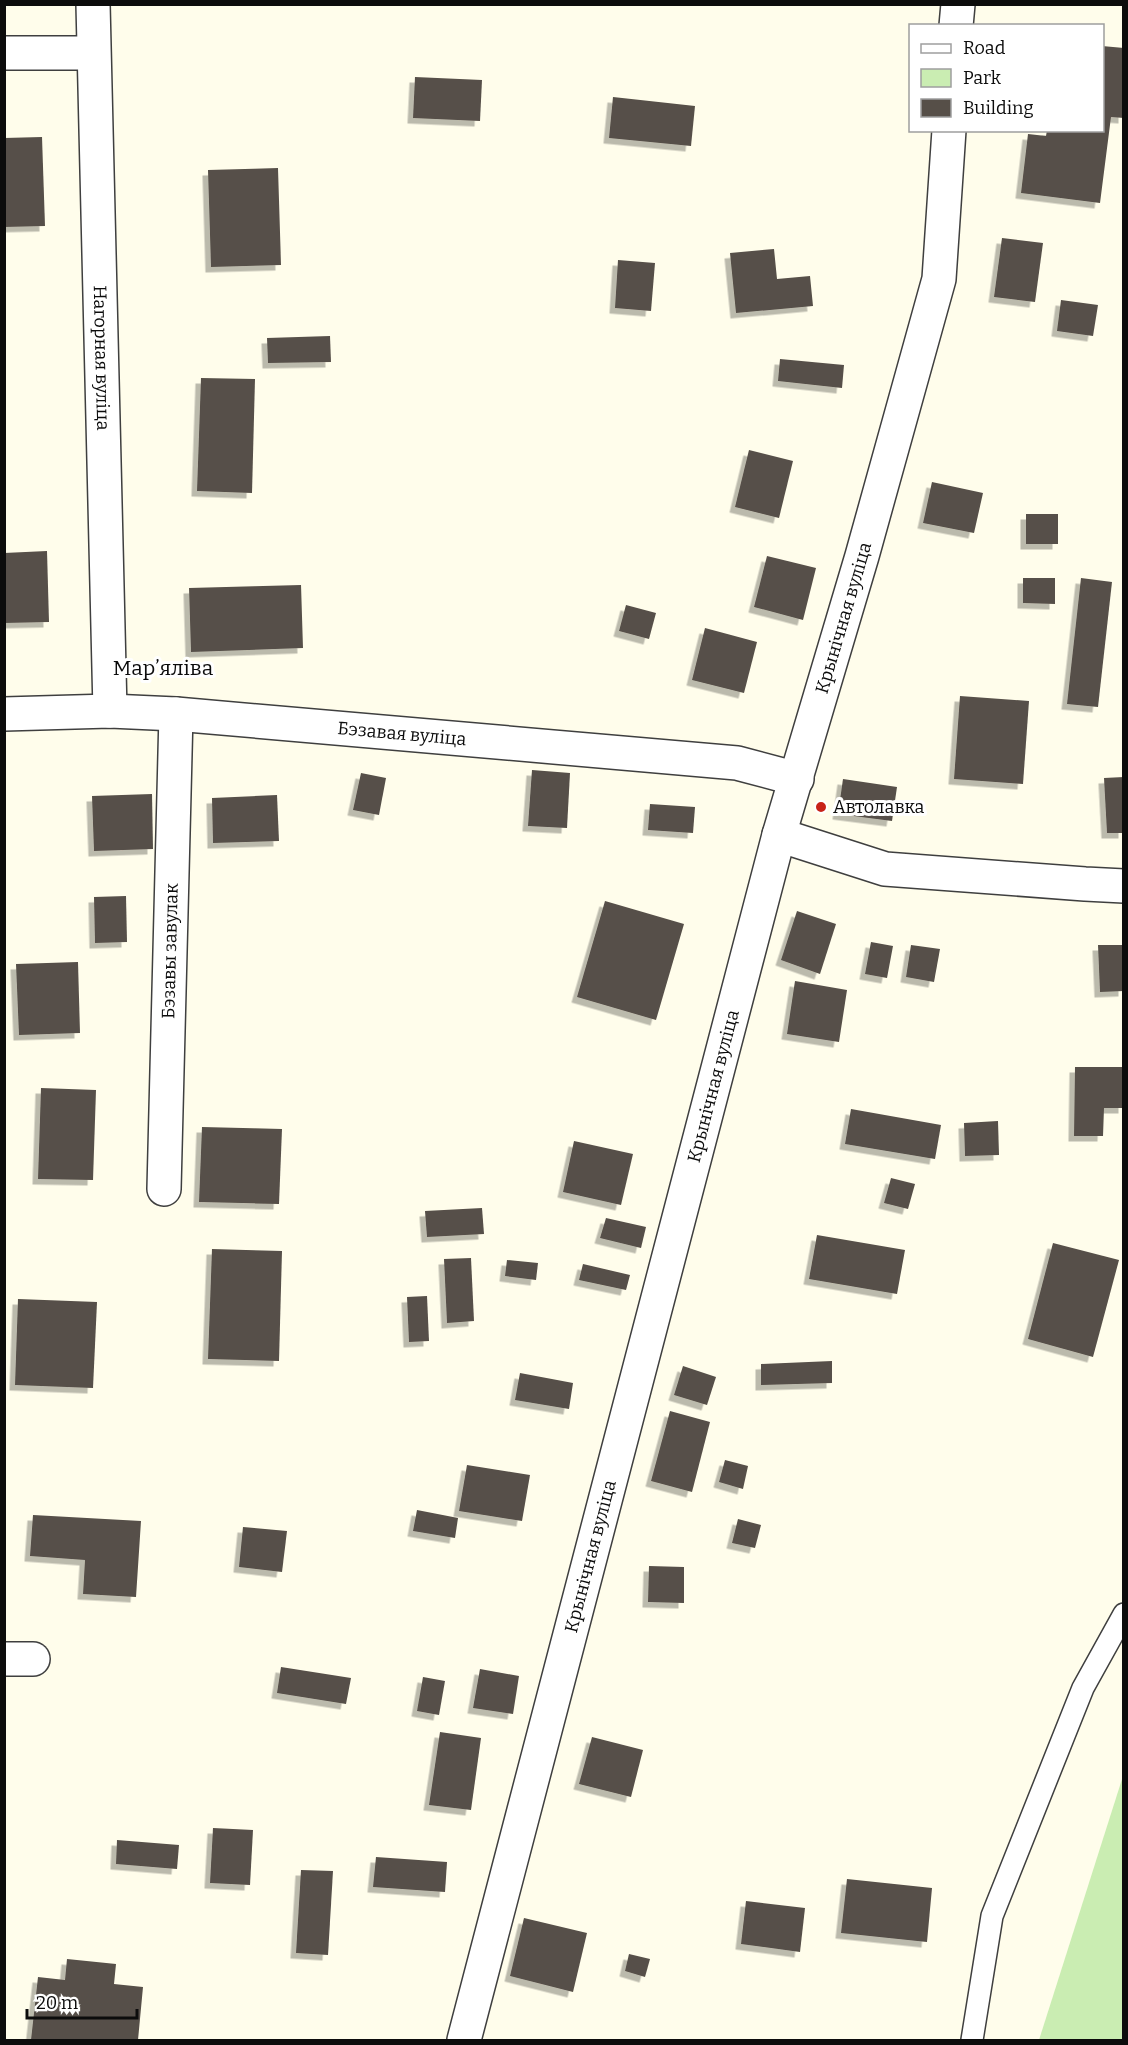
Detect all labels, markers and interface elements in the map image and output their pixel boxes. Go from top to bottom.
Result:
legend [909,24,1104,132]
text: Road [963,37,1006,59]
text: Park [963,67,1002,89]
text: Building [963,97,1034,119]
street label: Нагорная вуліца [89,285,114,431]
street label: Крынічная вуліца [811,540,876,696]
district label: Марʼяліва [113,655,214,681]
street label: Бэзавая вуліца [337,717,467,750]
place label: Автолавка [833,796,924,818]
marker: Автолавка [814,800,828,814]
street label: Бэзавы завулак [157,883,183,1019]
street label: Крынічная вуліца [683,1007,744,1165]
street label: Крынічная вуліца [560,1477,621,1635]
scale bar [27,1982,136,2020]
text: 20 m [36,1992,78,2014]

